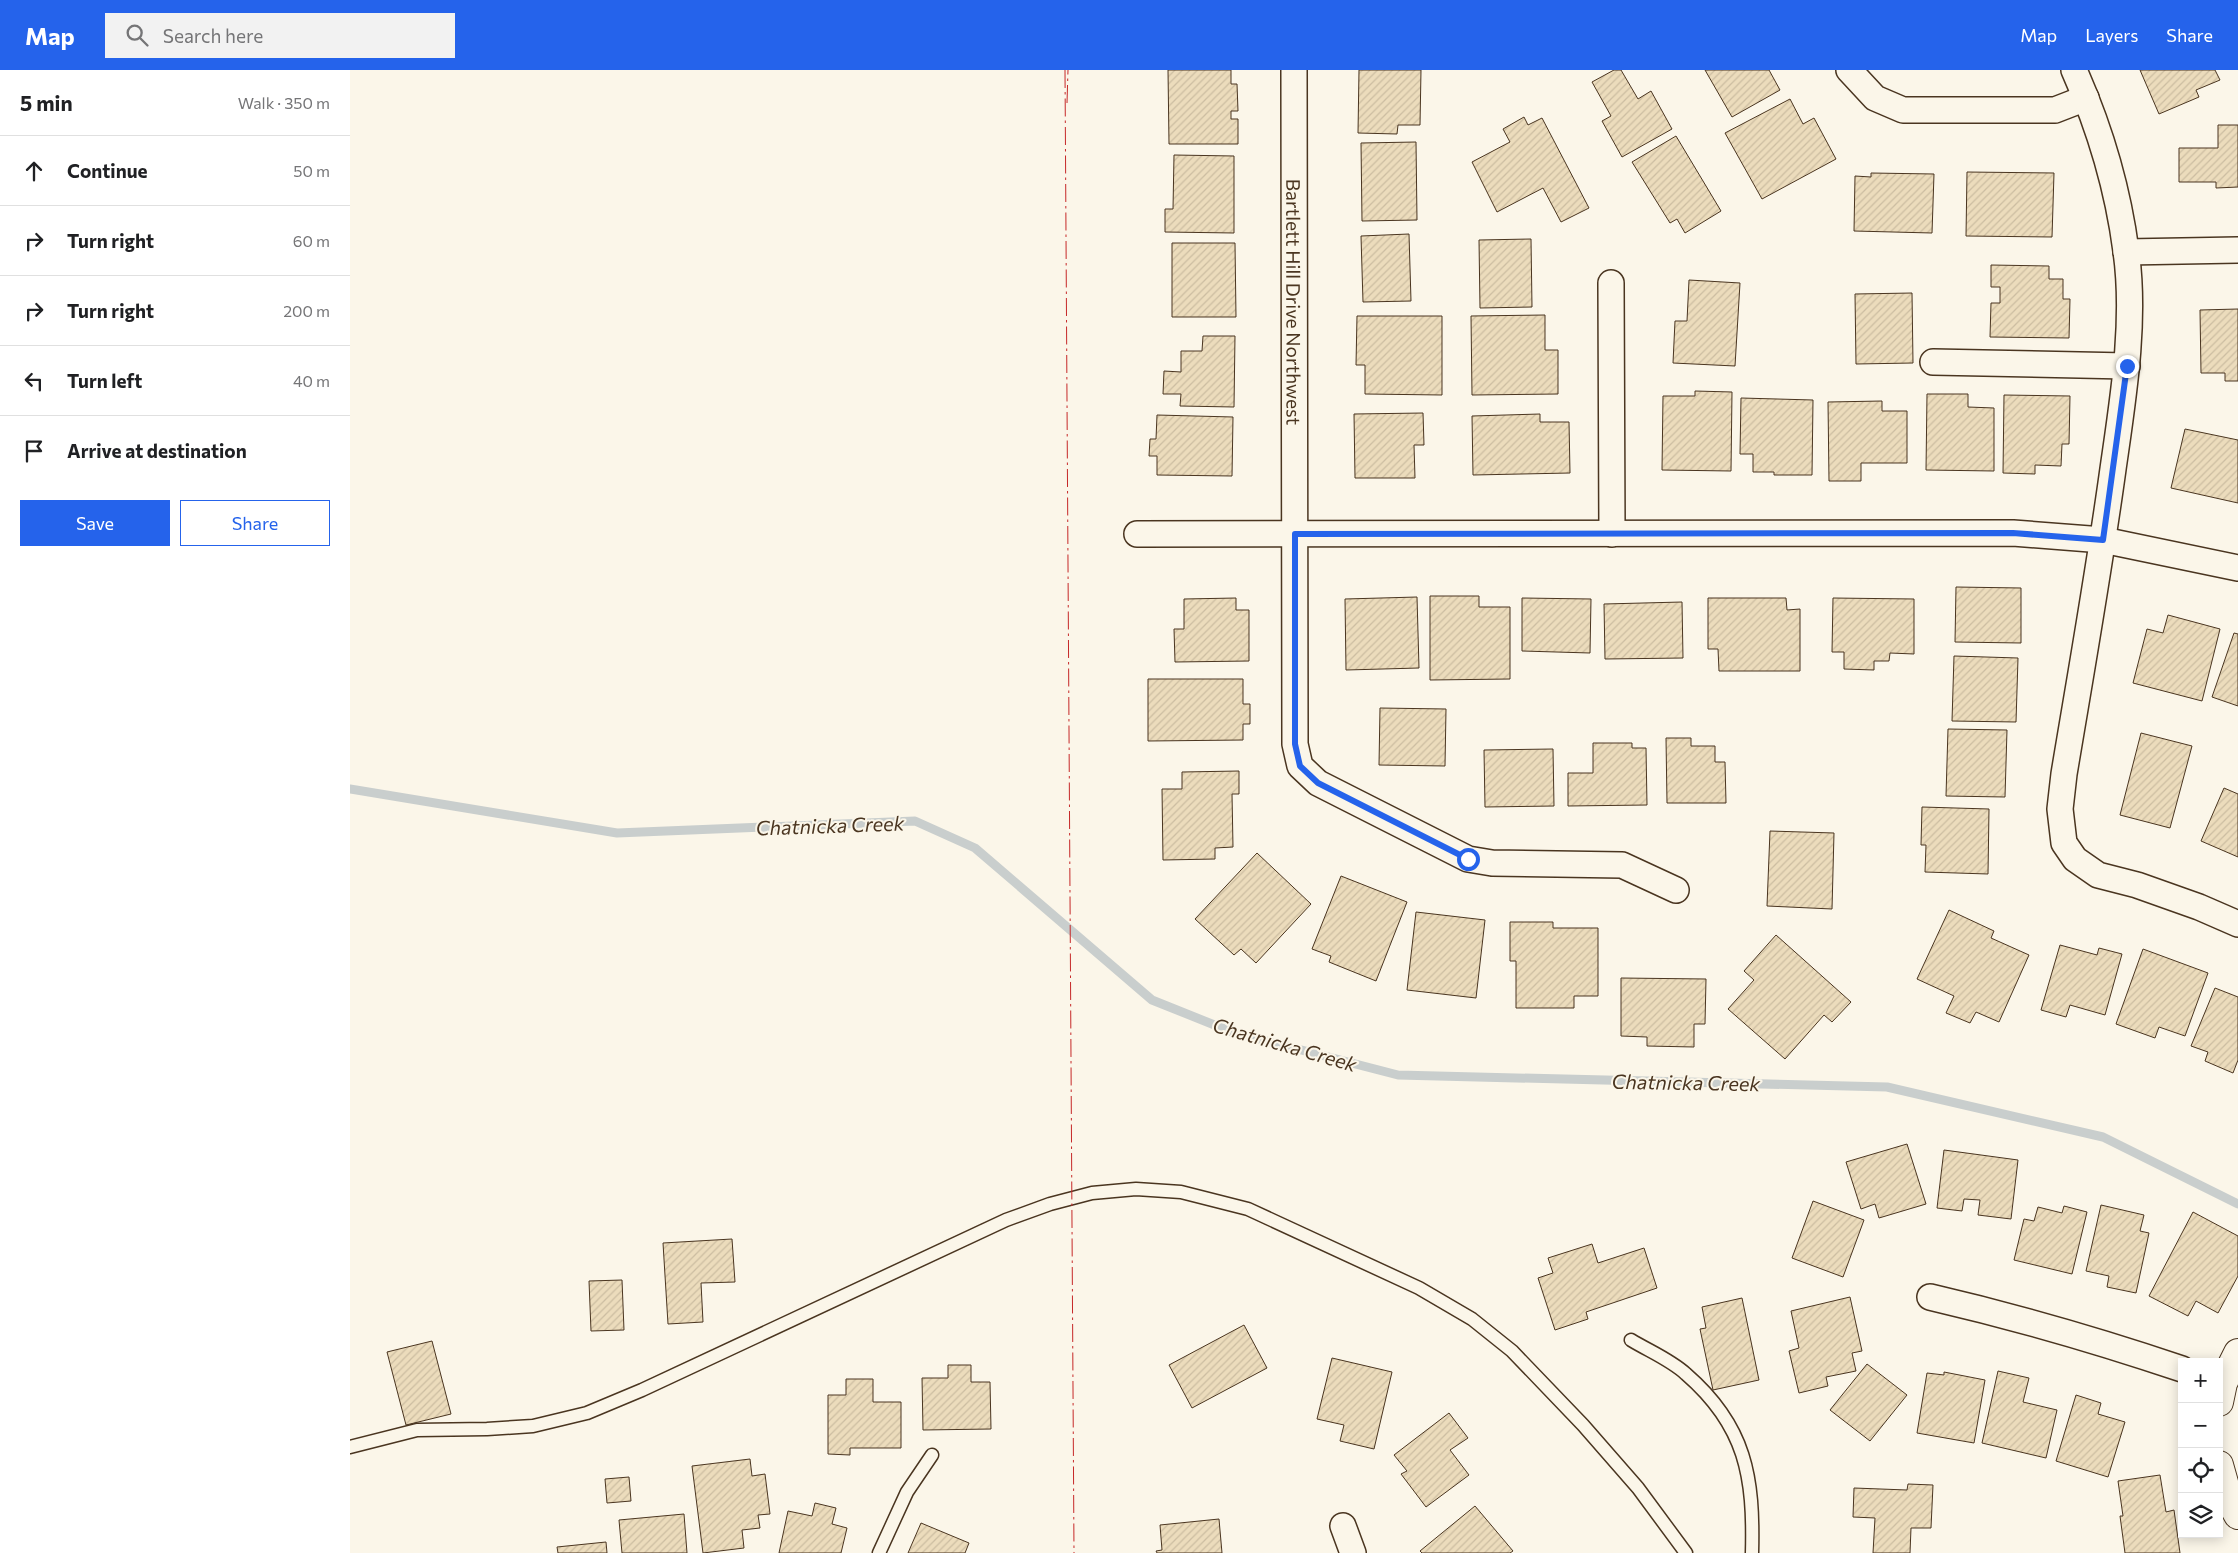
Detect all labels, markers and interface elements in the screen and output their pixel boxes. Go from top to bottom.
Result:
search box [105,13,455,58]
text: Map [25,21,75,50]
icon: search [123,21,151,49]
text: Search here [163,24,263,47]
text: Map [2020,24,2057,46]
text: Layers [2085,24,2138,46]
text: Share [2166,24,2213,46]
text: 5 min [20,90,73,115]
text: Walk · 350 m [238,93,330,112]
icon: ahead [20,157,48,185]
text: Continue [67,159,147,182]
text: 50 m [293,161,330,180]
street label: Bartlett Hill Drive Northwest [1283,179,1306,426]
icon: right [20,227,48,255]
text: Turn right [67,229,154,252]
text: 60 m [293,231,330,250]
icon: right [20,297,48,325]
text: Turn right [67,299,154,322]
text: 200 m [283,301,330,320]
route end [2116,355,2139,378]
icon: left [20,367,48,395]
text: Turn left [67,369,142,392]
text: 40 m [293,371,330,390]
icon: arrive [20,437,48,465]
text: Arrive at destination [67,439,247,462]
button: Save [20,500,170,546]
button: Share [180,500,330,546]
water label: Chatnicka Creek [755,810,906,840]
route start [1457,848,1480,871]
water label: Chatnicka Creek [1210,1012,1361,1076]
water label: Chatnicka Creek [1611,1069,1762,1095]
map controls [2178,1358,2223,1538]
button: + [2178,1358,2223,1403]
button: − [2178,1403,2223,1448]
button: locate [2178,1448,2223,1493]
button: layers [2178,1493,2223,1538]

